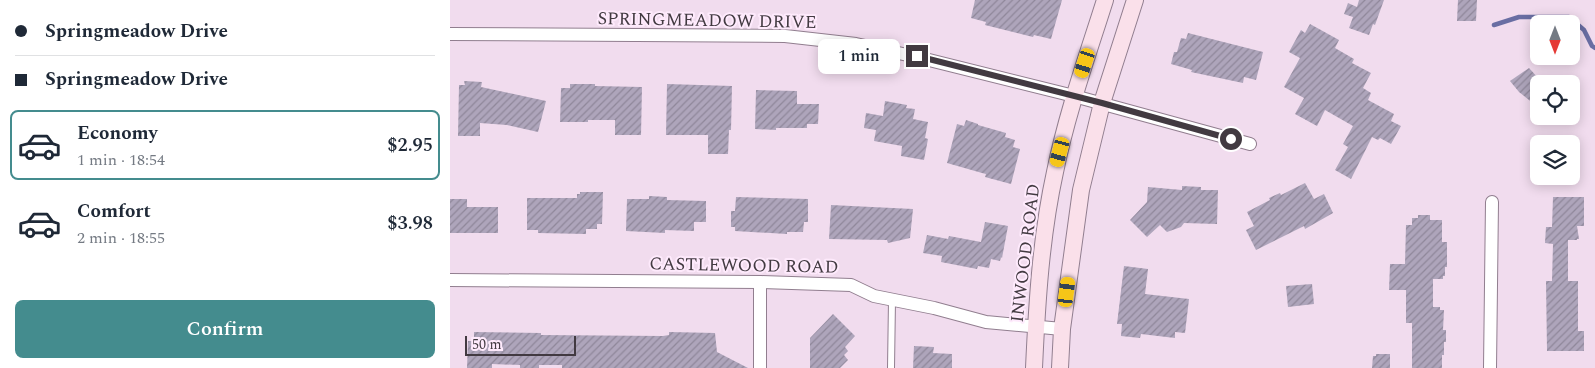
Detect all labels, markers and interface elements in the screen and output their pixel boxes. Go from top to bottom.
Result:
street label: SPRINGMEADOW DRIVE [597,5,817,36]
north arrow [1530,15,1580,65]
map controls [1530,15,1580,185]
text: Springmeadow Drive [45,17,228,46]
callout: 1 min [817,38,900,74]
text: 1 min [838,44,880,68]
route end [906,45,928,67]
car [1073,46,1096,80]
text: Springmeadow Drive [45,65,228,94]
button: locate [1530,75,1580,125]
text: Economy [77,119,158,148]
icon: car [17,123,62,168]
route start [1220,128,1242,150]
text: $2.95 [387,131,433,160]
button: layers [1530,135,1580,185]
car [1048,136,1071,168]
text: 1 min · 18:54 [77,148,165,172]
street label: INWOOD ROAD [1004,182,1047,324]
text: Comfort [77,197,151,226]
icon: car [17,201,62,246]
text: $3.98 [387,209,433,238]
text: 2 min · 18:55 [77,226,165,250]
street label: CASTLEWOOD ROAD [649,250,839,281]
car [1057,276,1076,308]
button: Confirm [15,300,435,358]
scale bar [465,333,576,356]
text: 50 m [472,334,502,355]

